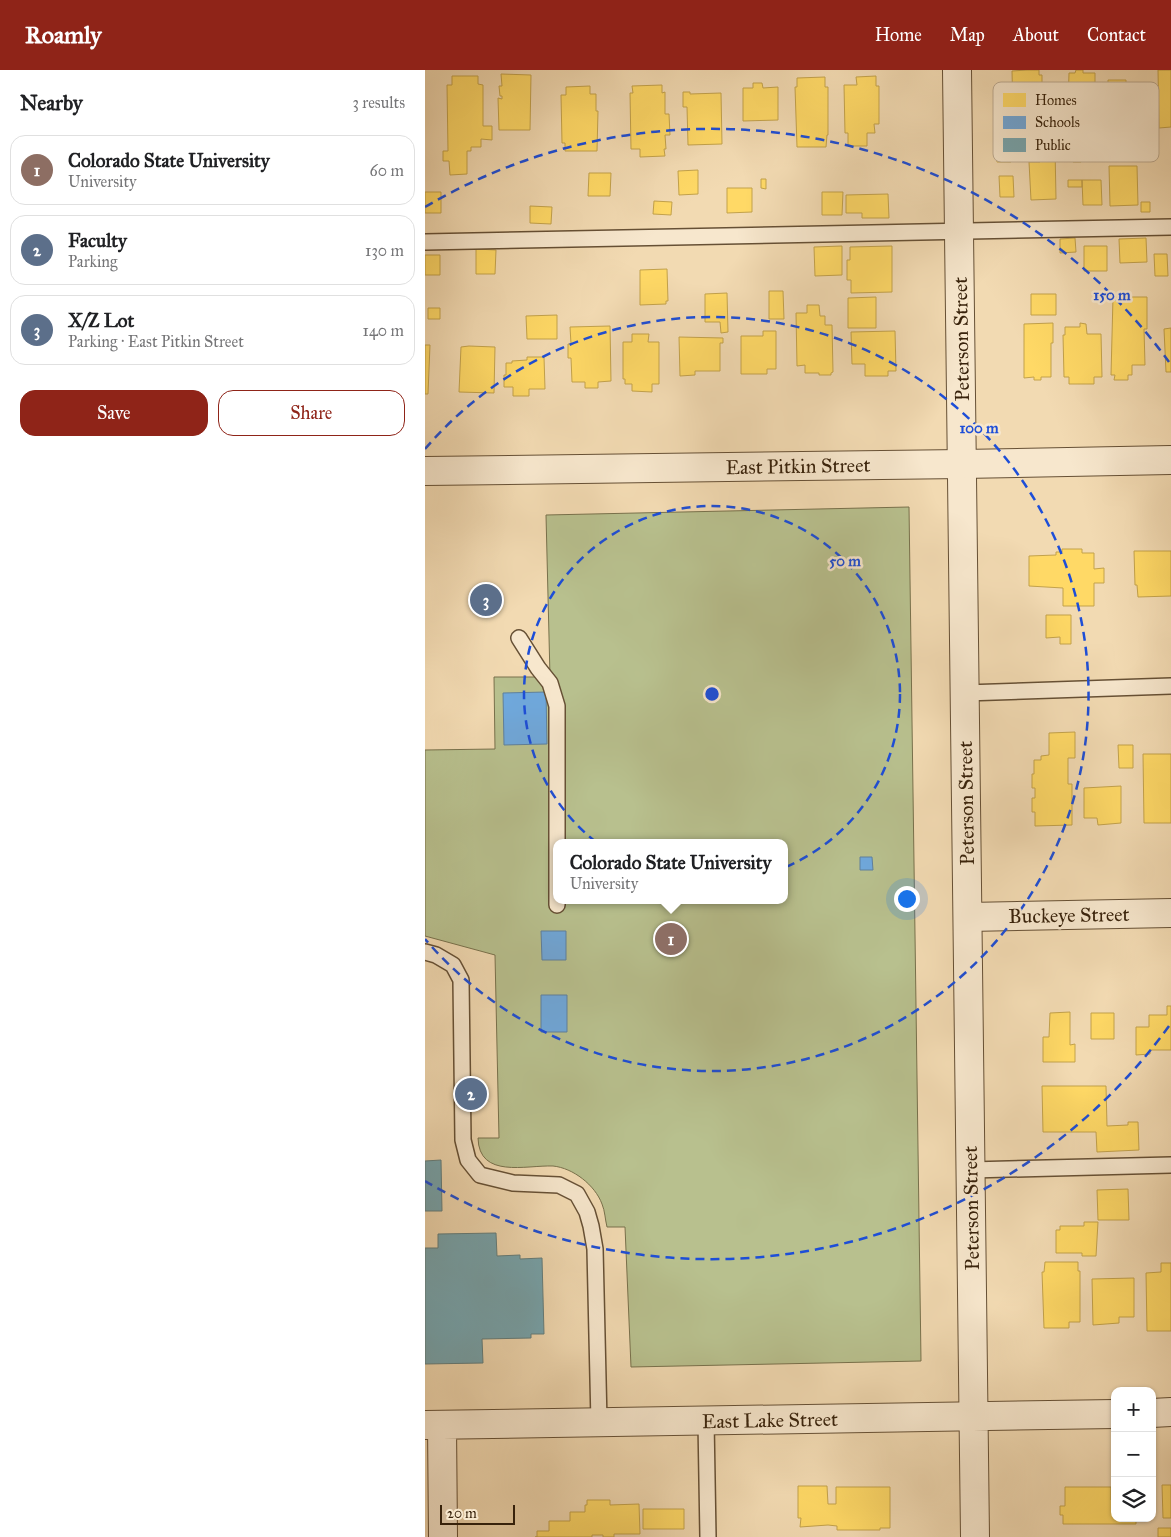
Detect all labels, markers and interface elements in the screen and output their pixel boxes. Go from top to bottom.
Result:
text: Roamly [25,20,102,50]
text: Home [875,24,922,46]
text: Map [950,24,985,46]
text: About [1013,24,1059,46]
text: Contact [1087,24,1146,46]
legend [993,82,1159,162]
text: Nearby [20,90,83,116]
text: Homes [1035,92,1077,109]
text: 3 results [352,93,405,112]
text: Schools [1035,114,1080,131]
text: Public [1035,137,1071,154]
text: Colorado State University [68,149,270,172]
text: 1 [34,161,40,180]
text: 60 m [370,161,404,180]
text: University [68,172,137,191]
text: Faculty [68,229,127,252]
text: 2 [33,241,41,260]
text: 130 m [365,241,404,260]
text: Parking [68,252,117,271]
street label: Peterson Street [948,277,974,401]
text: 150 m [1093,286,1131,304]
text: X/Z Lot [68,309,134,332]
text: 3 [34,321,40,340]
text: 140 m [363,321,404,340]
text: Parking · East Pitkin Street [68,332,244,351]
button: Save [20,390,208,436]
button: Share [218,390,405,436]
text: 100 m [959,419,999,437]
street label: East Pitkin Street [725,453,871,479]
text: 50 m [829,552,861,570]
pin: 3 [470,581,502,619]
centre of rings [703,685,721,703]
street label: Peterson Street [953,741,979,865]
popup [553,839,788,904]
text: Colorado State University [570,851,771,874]
text: University [570,874,638,893]
your location [894,886,920,912]
street label: Buckeye Street [1008,902,1130,928]
pin: 1 [655,920,687,958]
pin: 2 [455,1075,487,1113]
street label: Peterson Street [958,1146,984,1270]
map controls [1111,1387,1156,1522]
button: + [1111,1387,1156,1432]
street label: East Lake Street [702,1407,838,1433]
button: − [1111,1432,1156,1477]
button: layers [1111,1477,1156,1522]
scale bar [440,1502,515,1525]
text: 20 m [447,1505,477,1522]

